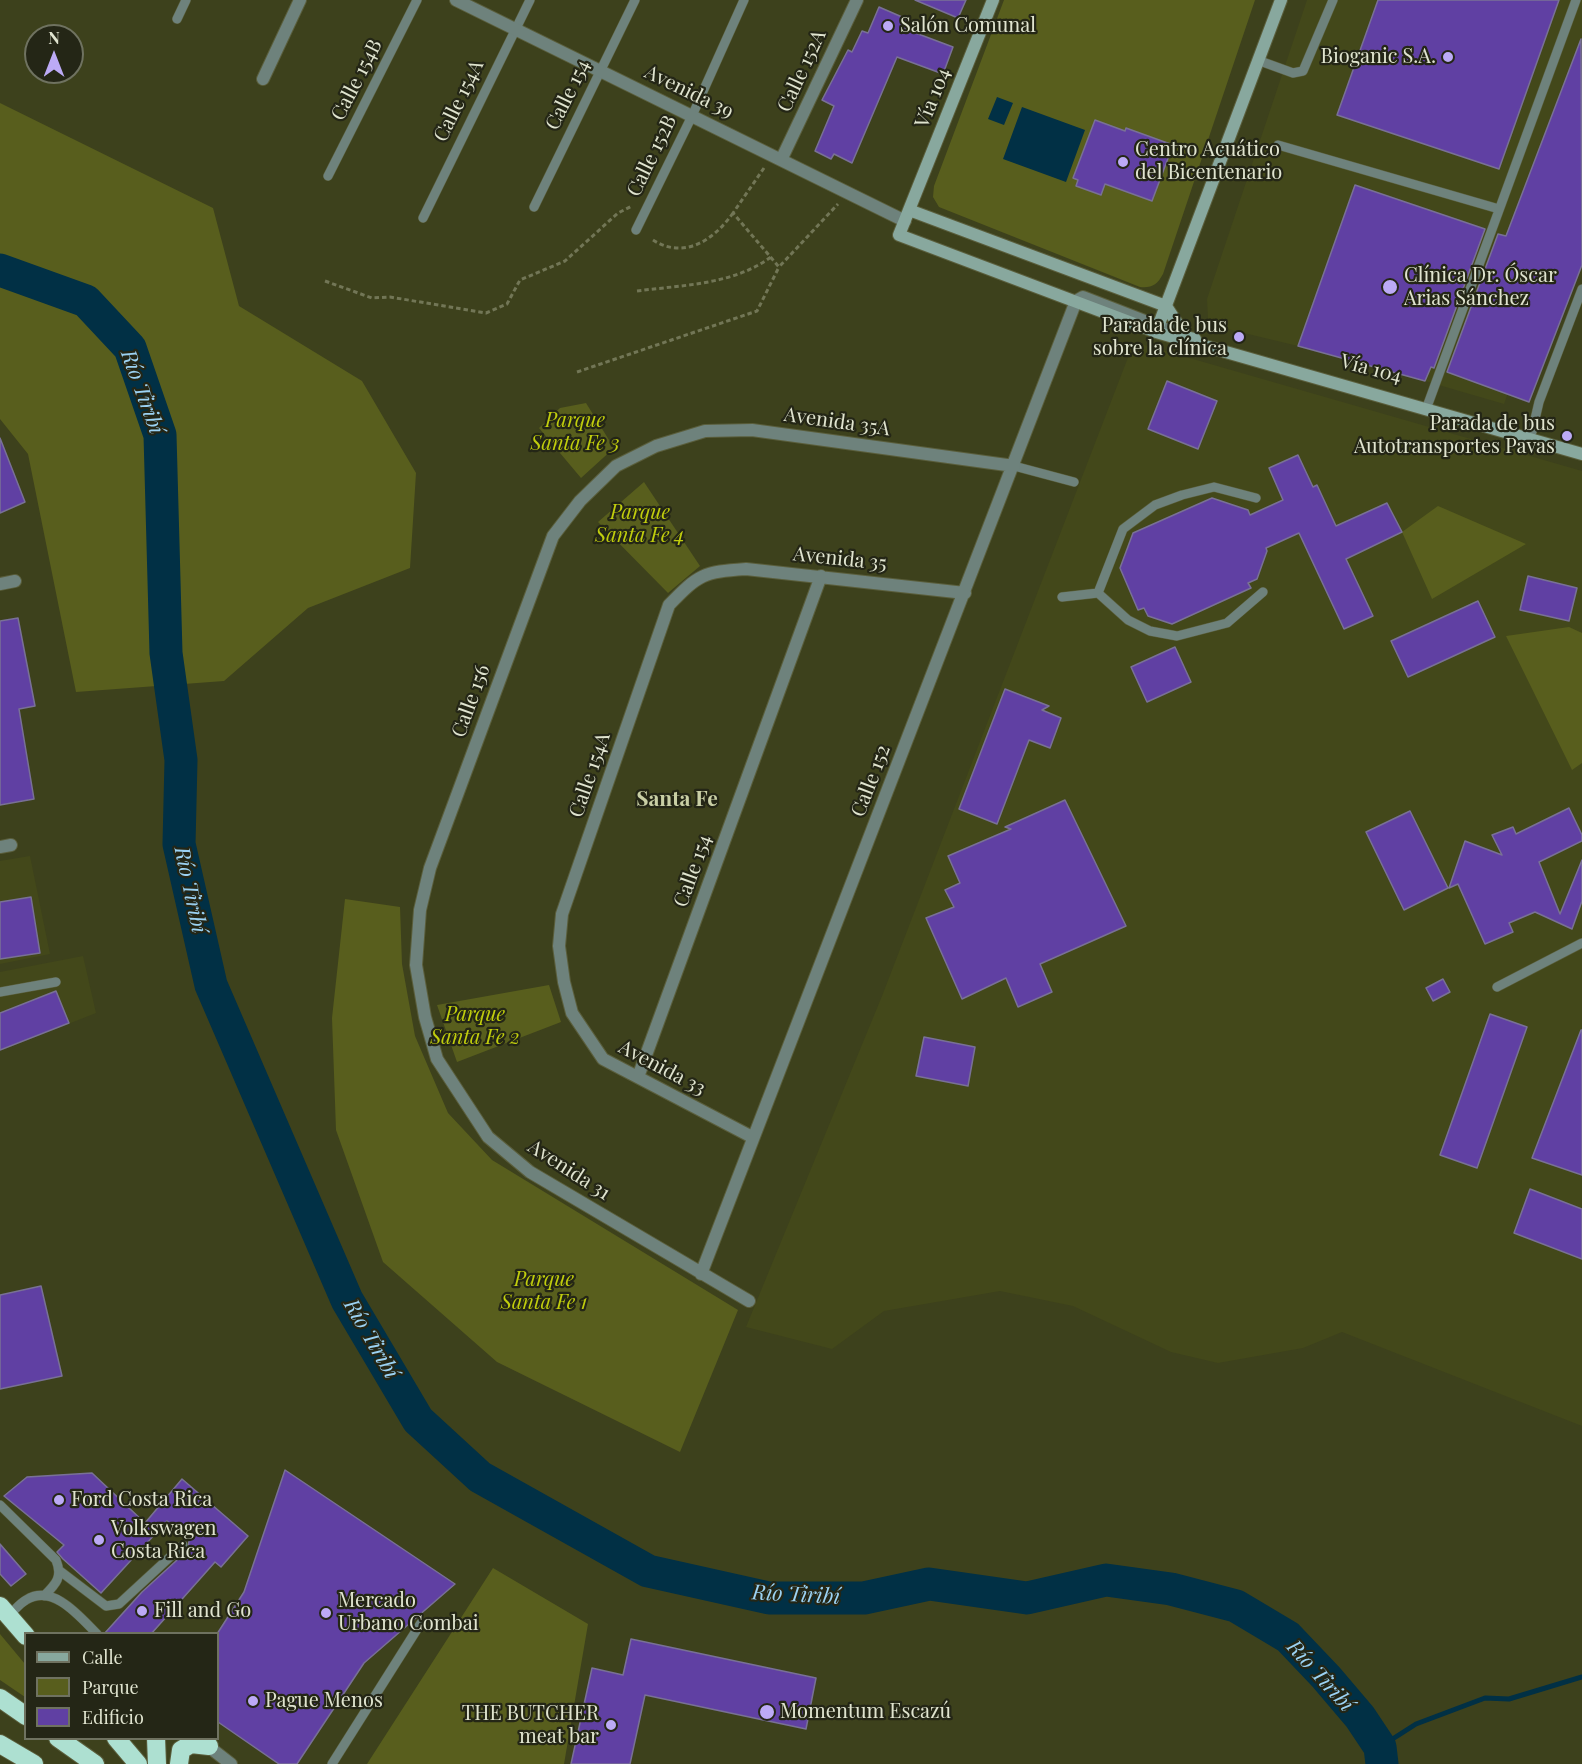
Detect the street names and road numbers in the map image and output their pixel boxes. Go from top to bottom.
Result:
street label: Calle 152A [773,26,831,116]
street label: Calle 154B [326,35,388,125]
street label: Calle 154A [429,56,489,146]
street label: Calle 154 [541,56,595,134]
street label: Avenida 39 [641,60,737,124]
street label: Vía 104 [910,65,956,131]
street label: Calle 152B [622,111,682,201]
street label: Vía 104 [1338,349,1404,389]
street label: Avenida 35A [783,403,891,441]
street label: Avenida 35 [792,542,888,576]
street label: Calle 156 [447,661,495,741]
street label: Calle 154A [564,729,616,821]
street label: Calle 152 [846,742,896,820]
street label: Calle 154 [669,831,717,911]
street label: Avenida 33 [615,1035,709,1101]
street label: Avenida 31 [523,1135,615,1205]

